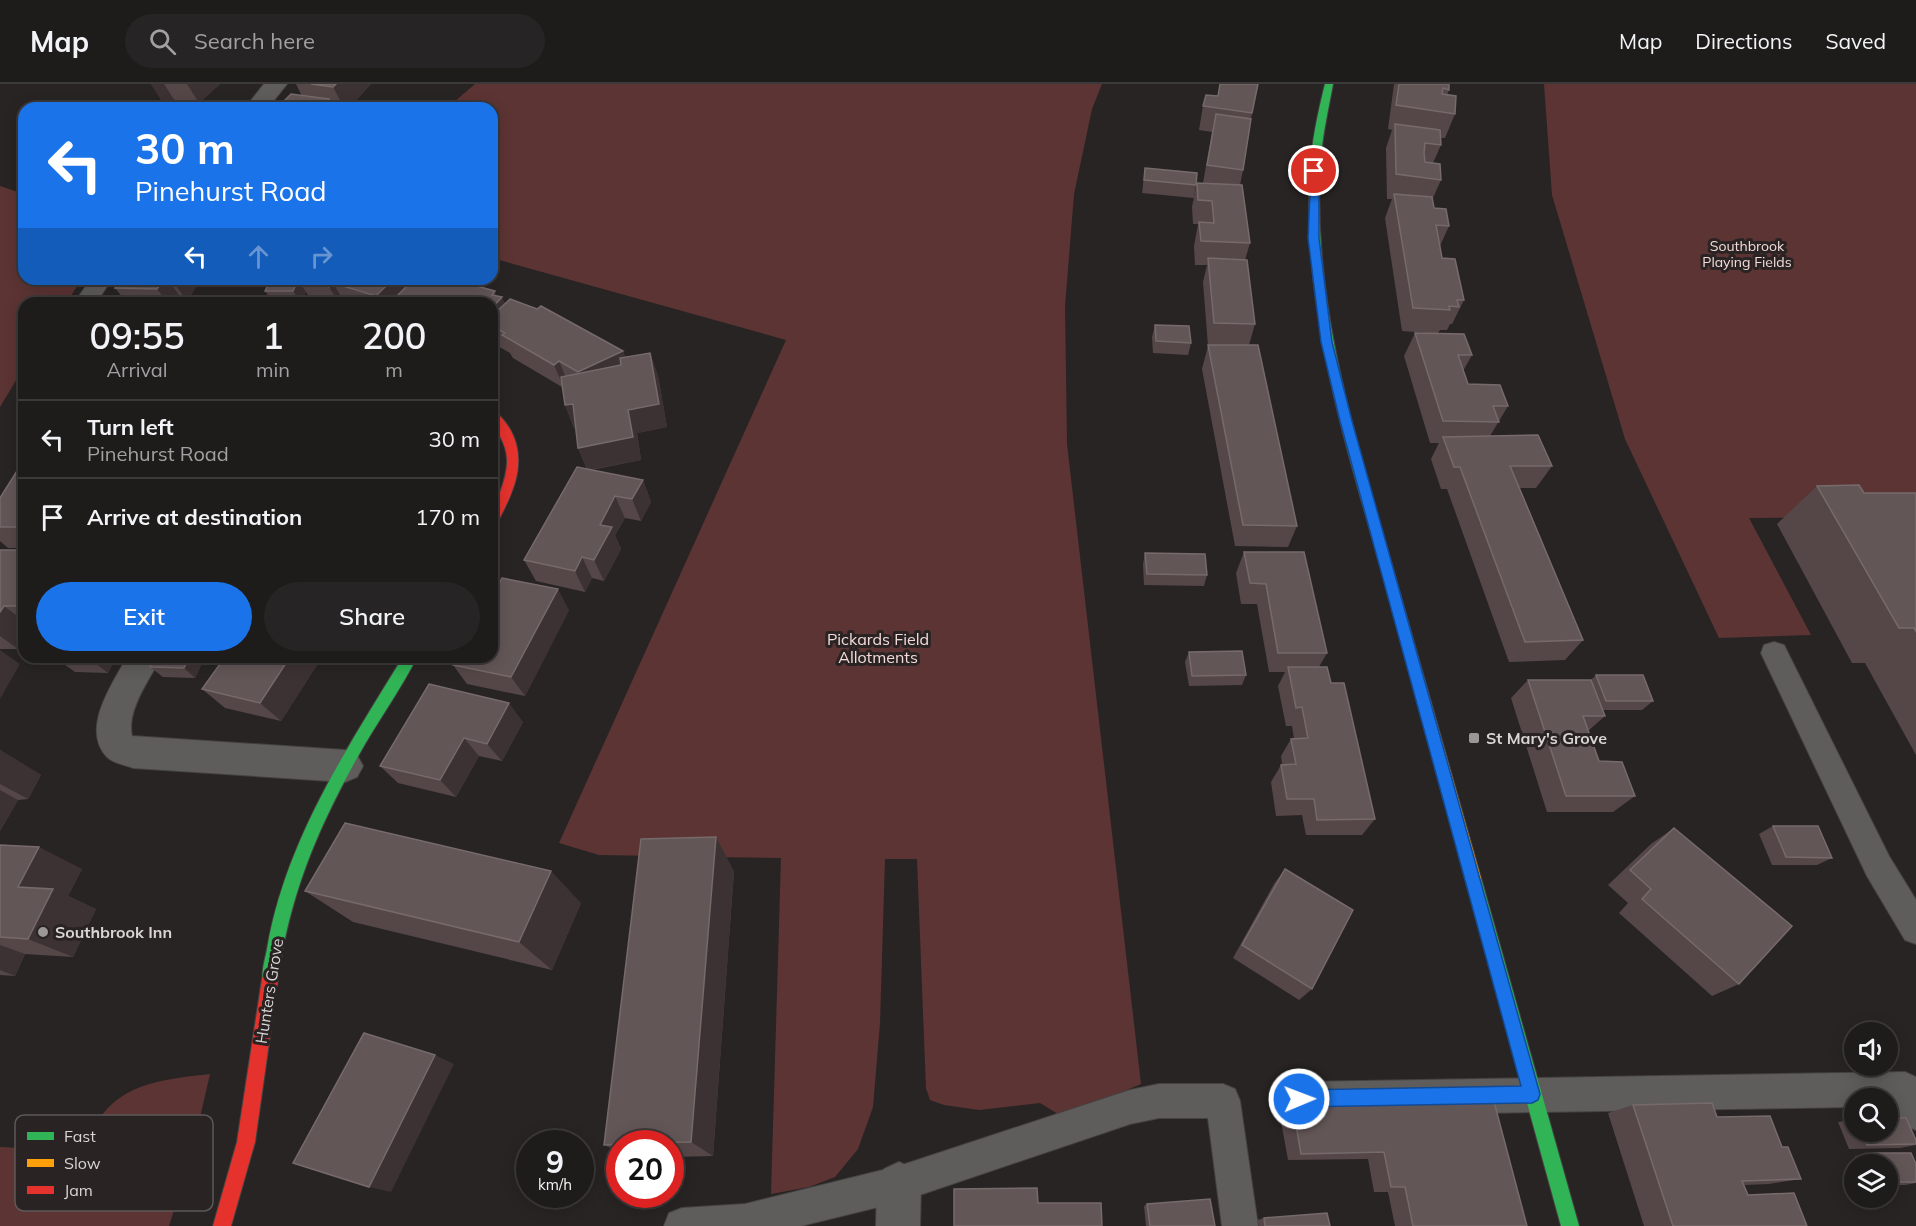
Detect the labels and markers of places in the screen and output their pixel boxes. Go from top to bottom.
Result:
pin [1288,145,1339,196]
place label: St Mary's Grove [1486,728,1607,748]
marker: St Mary's Grove [1467,731,1481,745]
place label: Southbrook Inn [55,922,172,942]
marker: Southbrook Inn [36,925,50,939]

